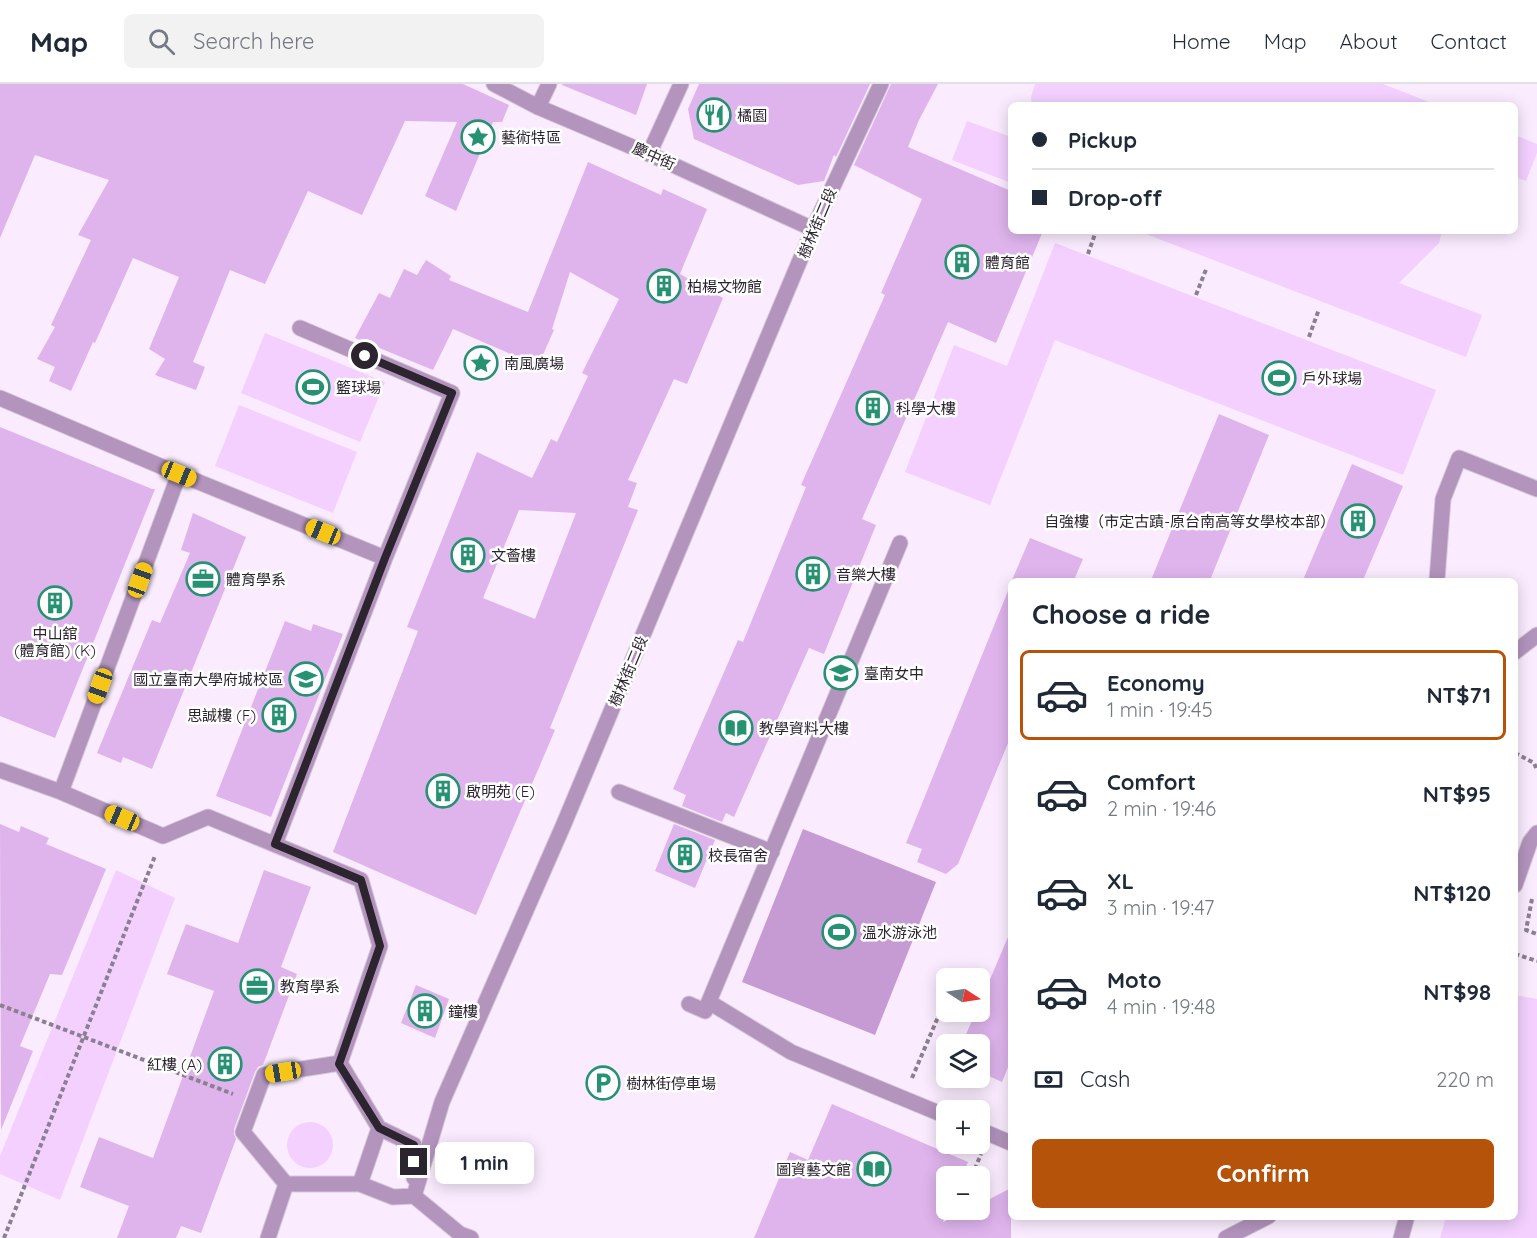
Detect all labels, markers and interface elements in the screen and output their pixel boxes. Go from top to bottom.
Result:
search box [124,14,544,68]
text: Map [30,24,88,59]
icon: search [145,25,178,58]
text: Search here [193,27,315,55]
text: Home [1172,28,1231,54]
text: Map [1264,28,1307,54]
text: About [1340,28,1398,54]
text: Contact [1431,28,1507,54]
restaurant icon: 橘園 [696,97,732,133]
place label: 橘園 [737,106,767,125]
place icon: 藝術特區 [460,119,496,155]
text: Pickup [1068,126,1137,154]
place label: 藝術特區 [501,128,561,147]
street label: 慶中街 [630,138,678,174]
text: Drop-off [1068,184,1162,212]
street label: 樹林街二段 [794,185,840,261]
building icon: 體育館 [944,244,980,280]
place label: 體育館 [985,253,1030,272]
building icon: 柏楊文物館 [646,268,682,304]
place label: 柏楊文物館 [687,277,762,296]
route start [351,342,378,369]
place icon: 南風廣場 [463,345,499,381]
place label: 南風廣場 [504,354,564,373]
sports icon: 戶外球場 [1261,360,1297,396]
sports icon: 籃球場 [295,369,331,405]
place label: 戶外球場 [1302,369,1362,388]
place label: 籃球場 [336,378,381,397]
building icon: 科學大樓 [855,390,891,426]
place label: 科學大樓 [896,399,956,418]
car [159,459,199,489]
building icon: 自強樓（市定古蹟-原台南高等女學校本部） [1340,503,1376,539]
place label: 自強樓（市定古蹟-原台南高等女學校本部） [1044,512,1335,531]
car [303,517,343,547]
building icon: 文薈樓 [450,537,486,573]
place label: 文薈樓 [491,546,536,565]
building icon: 音樂大樓 [795,556,831,592]
car [125,560,155,600]
office icon: 體育學系 [185,561,221,597]
place label: 音樂大樓 [836,565,896,584]
place label: 體育學系 [226,570,286,589]
building icon: 中山舘 (體育館) (K) [37,585,73,621]
text: Choose a ride [1032,597,1210,631]
place label: 中山舘 (體育館) (K) [14,624,96,660]
street label: 樹林街二段 [605,633,651,709]
school or university icon: 臺南女中 [823,655,859,691]
school or university icon: 國立臺南大學府城校區 [288,661,324,697]
place label: 臺南女中 [864,664,924,683]
car [85,666,115,706]
icon: car [1035,668,1089,722]
text: Economy [1107,669,1205,697]
place label: 國立臺南大學府城校區 [133,670,283,689]
text: NT$71 [1426,681,1491,709]
building icon: 思誠樓 (F) [261,697,297,733]
text: 1 min · 19:45 [1107,697,1213,722]
place label: 思誠樓 (F) [187,706,256,725]
library icon: 教學資料大樓 [718,710,754,746]
place label: 教學資料大樓 [759,719,849,738]
icon: car [1035,767,1089,821]
text: Comfort [1107,768,1196,796]
building icon: 啟明苑 (E) [425,773,461,809]
text: NT$95 [1423,780,1491,808]
place label: 啟明苑 (E) [466,782,535,801]
text: 2 min · 19:46 [1107,796,1216,821]
car [102,803,142,833]
building icon: 校長宿舍 [667,837,703,873]
place label: 校長宿舍 [708,846,768,865]
icon: car [1035,866,1089,920]
text: XL [1107,867,1134,895]
text: NT$120 [1413,879,1491,907]
text: 3 min · 19:47 [1107,895,1214,920]
sports icon: 溫水游泳池 [821,914,857,950]
place label: 溫水游泳池 [862,923,937,942]
icon: car [1035,965,1089,1019]
text: Moto [1107,966,1161,994]
office icon: 教育學系 [239,968,275,1004]
north arrow [936,968,990,1022]
map controls [936,968,990,1220]
place label: 教育學系 [280,977,340,996]
text: NT$98 [1423,978,1491,1006]
building icon: 鐘樓 [407,993,443,1029]
text: 4 min · 19:48 [1107,994,1216,1019]
place label: 鐘樓 [448,1002,478,1021]
button: layers [936,1034,990,1088]
building icon: 紅樓 (A) [207,1046,243,1082]
place label: 紅樓 (A) [147,1055,202,1074]
car [264,1060,302,1084]
icon: cash [1032,1063,1065,1096]
parking icon: 樹林街停車場 [585,1065,621,1101]
text: Cash [1080,1065,1131,1093]
text: 220 m [1436,1067,1494,1092]
place label: 樹林街停車場 [626,1074,716,1093]
button: + [936,1100,990,1154]
button: Confirm [1032,1139,1494,1208]
callout: 1 min [435,1141,534,1183]
route end [400,1148,427,1175]
text: 1 min [460,1150,509,1175]
library icon: 圖資藝文館 [856,1151,892,1187]
place label: 圖資藝文館 [776,1160,851,1179]
button: − [936,1166,990,1220]

